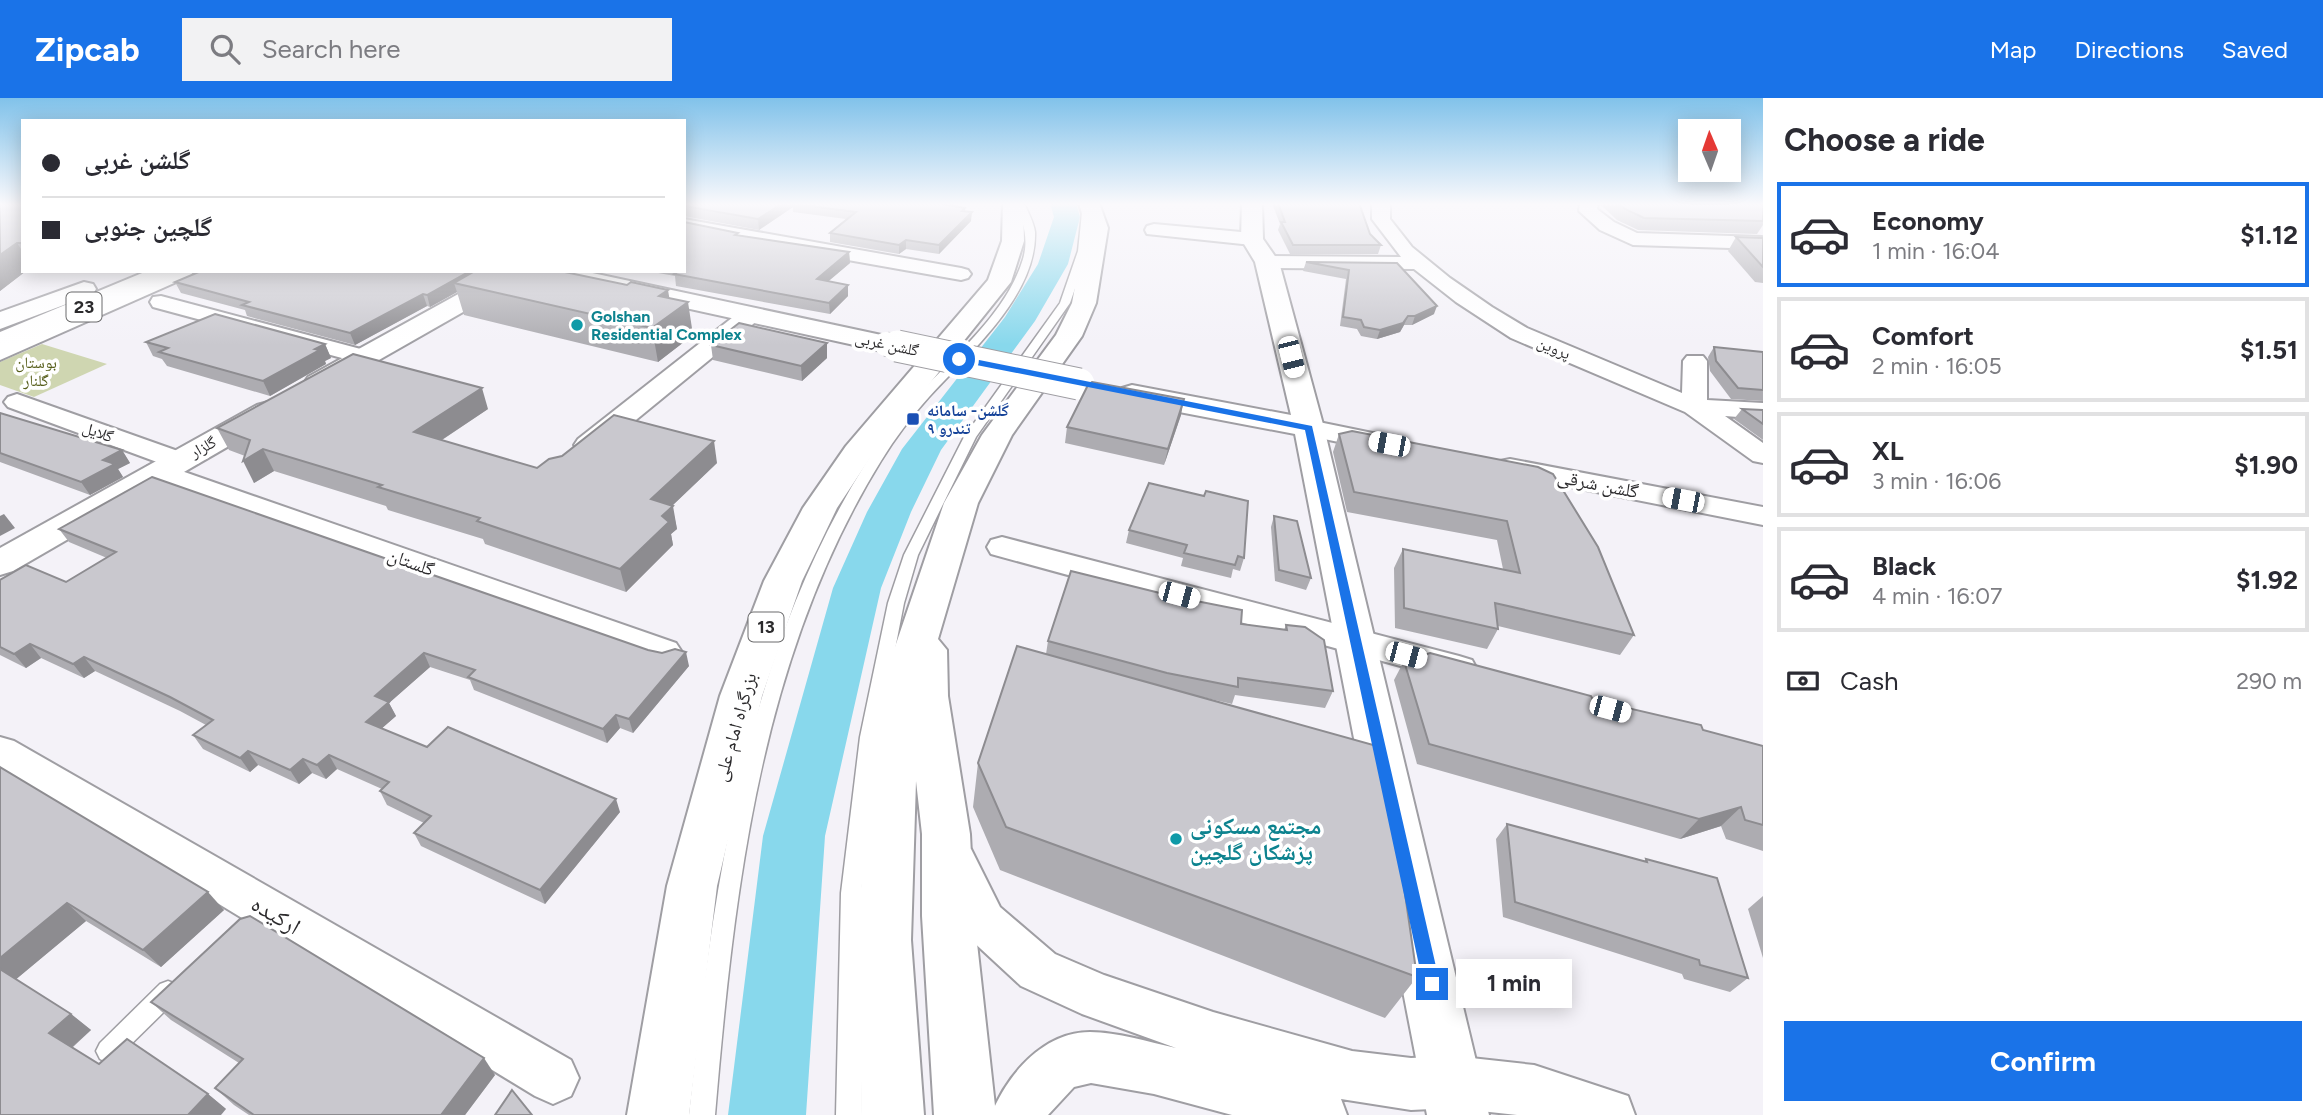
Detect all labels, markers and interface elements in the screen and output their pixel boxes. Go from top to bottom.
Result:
search box [182,18,672,81]
text: Zipcab [35,30,140,69]
icon: search [206,30,244,68]
text: Search here [262,33,401,65]
text: Map [1990,35,2036,64]
text: Directions [2074,35,2184,64]
text: Saved [2222,35,2288,64]
north arrow [1678,119,1741,182]
map controls [1678,119,1741,182]
text: Choose a ride [1784,121,1985,159]
text: گلشن غربی [84,144,191,176]
icon: car [1788,203,1851,266]
text: Economy [1872,205,1984,237]
text: گلچین جنوبی [84,211,212,243]
text: $1.12 [2240,219,2298,251]
text: 1 min · 16:04 [1872,237,2000,265]
road number: 23 [66,292,102,322]
place label: Golshan Residential Complex [591,307,742,344]
marker: Golshan Residential Complex [569,317,585,333]
icon: car [1788,318,1851,381]
text: Comfort [1872,320,1974,352]
street label: گلشن غربی [853,328,921,361]
street label: پروین [1534,333,1574,364]
car [1276,334,1307,380]
text: $1.51 [2240,334,2298,366]
route start [943,343,975,375]
text: 2 min · 16:05 [1872,352,2002,380]
park label: بوستان گلنار [15,353,57,390]
place label: گلشن- سامانه ۹ تندرو [927,401,1009,438]
marker: گلشن- سامانه ۹ تندرو [905,411,921,427]
street label: گلایل [80,418,116,447]
car [1367,430,1412,458]
street label: گلزار [186,432,220,462]
icon: car [1788,433,1851,496]
text: XL [1872,435,1904,467]
text: $1.90 [2234,449,2298,481]
street label: گلشن شرقی [1555,465,1641,503]
text: 3 min · 16:06 [1872,467,2001,495]
car [1661,486,1706,514]
street label: گلستان [385,543,438,581]
icon: car [1788,548,1851,611]
text: Black [1872,550,1936,582]
text: $1.92 [2236,564,2298,596]
car [1156,579,1203,611]
text: 4 min · 16:07 [1872,582,2002,610]
road number: 13 [748,612,784,642]
car [1383,639,1430,671]
icon: cash [1784,662,1822,700]
text: Cash [1840,665,1899,697]
text: 290 m [2236,667,2302,695]
street label: بزرگراه امام علی [709,670,763,785]
car [1587,693,1634,725]
place label: مجتمع مسکونی پزشکان گلچین [1190,812,1321,866]
marker: مجتمع مسکونی پزشکان گلچین [1168,831,1184,847]
street label: ارکیده [246,889,306,941]
callout: 1 min [1456,960,1572,1008]
route end [1416,968,1448,1000]
text: 1 min [1487,969,1541,997]
button: Confirm [1784,1021,2302,1101]

